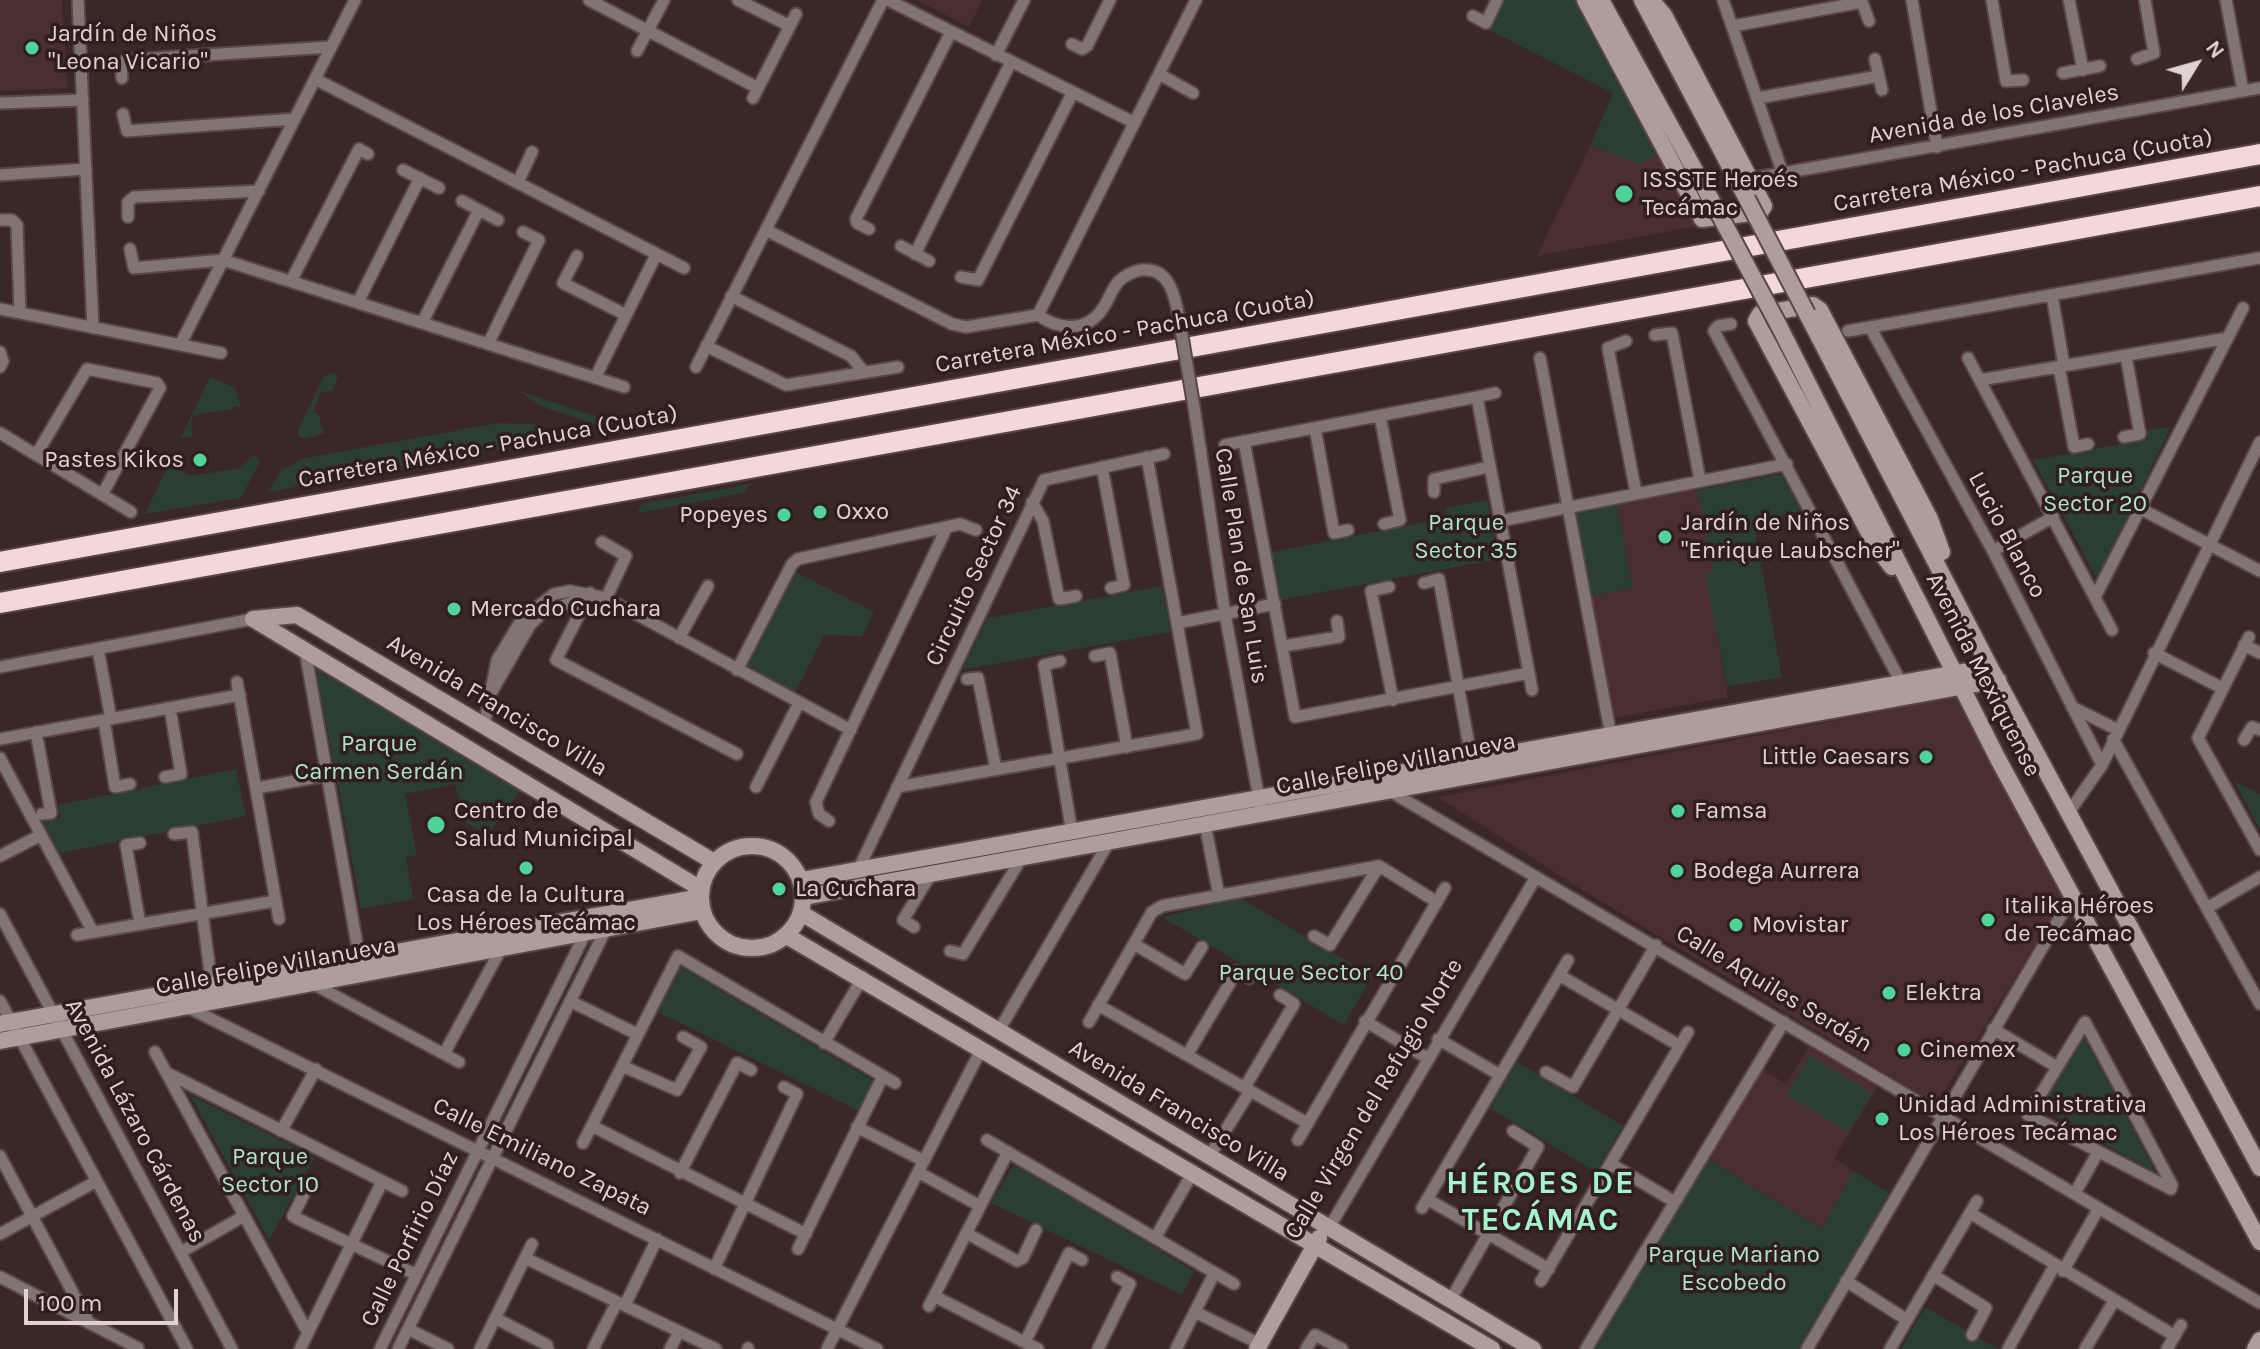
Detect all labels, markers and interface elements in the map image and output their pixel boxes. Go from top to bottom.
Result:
place label: Jardín de Niños "Leona Vicario" [48,20,217,76]
north arrow [2156,24,2236,104]
text: N [2200,35,2230,64]
marker: Jardín de Niños "Leona Vicario" [23,39,41,57]
street label: Avenida de los Claveles [1867,78,2121,150]
street label: Carretera México - Pachuca (Cuota) [1831,123,2215,219]
place label: ISSSTE Heroés Tecámac [1642,166,1799,222]
marker: ISSSTE Heroés Tecámac [1613,183,1635,205]
street label: Carretera México - Pachuca (Cuota) [933,284,1317,380]
street label: Carretera México - Pachuca (Cuota) [296,399,680,495]
place label: Pastes Kikos [44,446,184,474]
street label: Calle Plan de San Luis [1208,446,1274,686]
marker: Pastes Kikos [191,451,209,469]
park label: Parque Sector 20 [2043,462,2147,518]
street label: Lucio Blanco [1962,467,2052,603]
street label: Circuito Sector 34 [920,481,1028,671]
place label: Oxxo [836,498,889,526]
place label: Popeyes [679,501,768,529]
marker: Oxxo [811,503,829,521]
marker: Popeyes [775,506,793,524]
park label: Parque Sector 35 [1414,509,1518,565]
place label: Jardín de Niños "Enrique Laubscher" [1681,509,1900,565]
marker: Jardín de Niños "Enrique Laubscher" [1656,528,1674,546]
street label: Avenida Mexiquense [1919,568,2047,782]
place label: Mercado Cuchara [470,595,661,623]
marker: Mercado Cuchara [445,600,463,618]
street label: Avenida Francisco Villa [382,629,612,783]
street label: Calle Felipe Villanueva [1274,727,1518,801]
park label: Parque Carmen Serdán [295,730,463,786]
place label: Little Caesars [1761,743,1910,771]
marker: Little Caesars [1917,748,1935,766]
place label: Centro de Salud Municipal [454,797,633,853]
place label: Famsa [1694,797,1767,825]
marker: Famsa [1669,802,1687,820]
marker: Centro de Salud Municipal [425,814,447,836]
place label: Bodega Aurrera [1693,857,1860,885]
marker: Casa de la Cultura Los Héroes Tecámac [517,859,535,877]
marker: Bodega Aurrera [1668,862,1686,880]
place label: La Cuchara [795,875,916,903]
marker: La Cuchara [770,880,788,898]
place label: Casa de la Cultura Los Héroes Tecámac [416,881,636,937]
place label: Italika Héroes de Tecámac [2004,892,2154,948]
place label: Movistar [1752,911,1848,939]
marker: Italika Héroes de Tecámac [1979,911,1997,929]
marker: Movistar [1727,916,1745,934]
street label: Calle Aquiles Serdán [1671,919,1877,1059]
street label: Calle Felipe Villanueva [154,931,398,1001]
street label: Calle Virgen del Refugio Norte [1279,953,1469,1245]
park label: Parque Sector 40 [1218,959,1404,987]
place label: Elektra [1905,979,1982,1007]
marker: Elektra [1880,984,1898,1002]
street label: Avenida Lázaro Cárdenas [58,994,212,1248]
street label: Avenida Francisco Villa [1064,1034,1294,1188]
place label: Cinemex [1920,1036,2016,1064]
marker: Cinemex [1895,1041,1913,1059]
place label: Unidad Administrativa Los Héroes Tecámac [1898,1091,2147,1147]
street label: Calle Emiliano Zapata [428,1092,656,1222]
marker: Unidad Administrativa Los Héroes Tecámac [1873,1110,1891,1128]
park label: Parque Sector 10 [221,1143,319,1199]
street label: Calle Porfirio Díaz [355,1146,465,1332]
district label: HÉROES DE TECÁMAC [1446,1165,1636,1240]
park label: Parque Mariano Escobedo [1648,1241,1820,1297]
scale bar [28,1273,182,1323]
text: 100 m [38,1289,103,1317]

